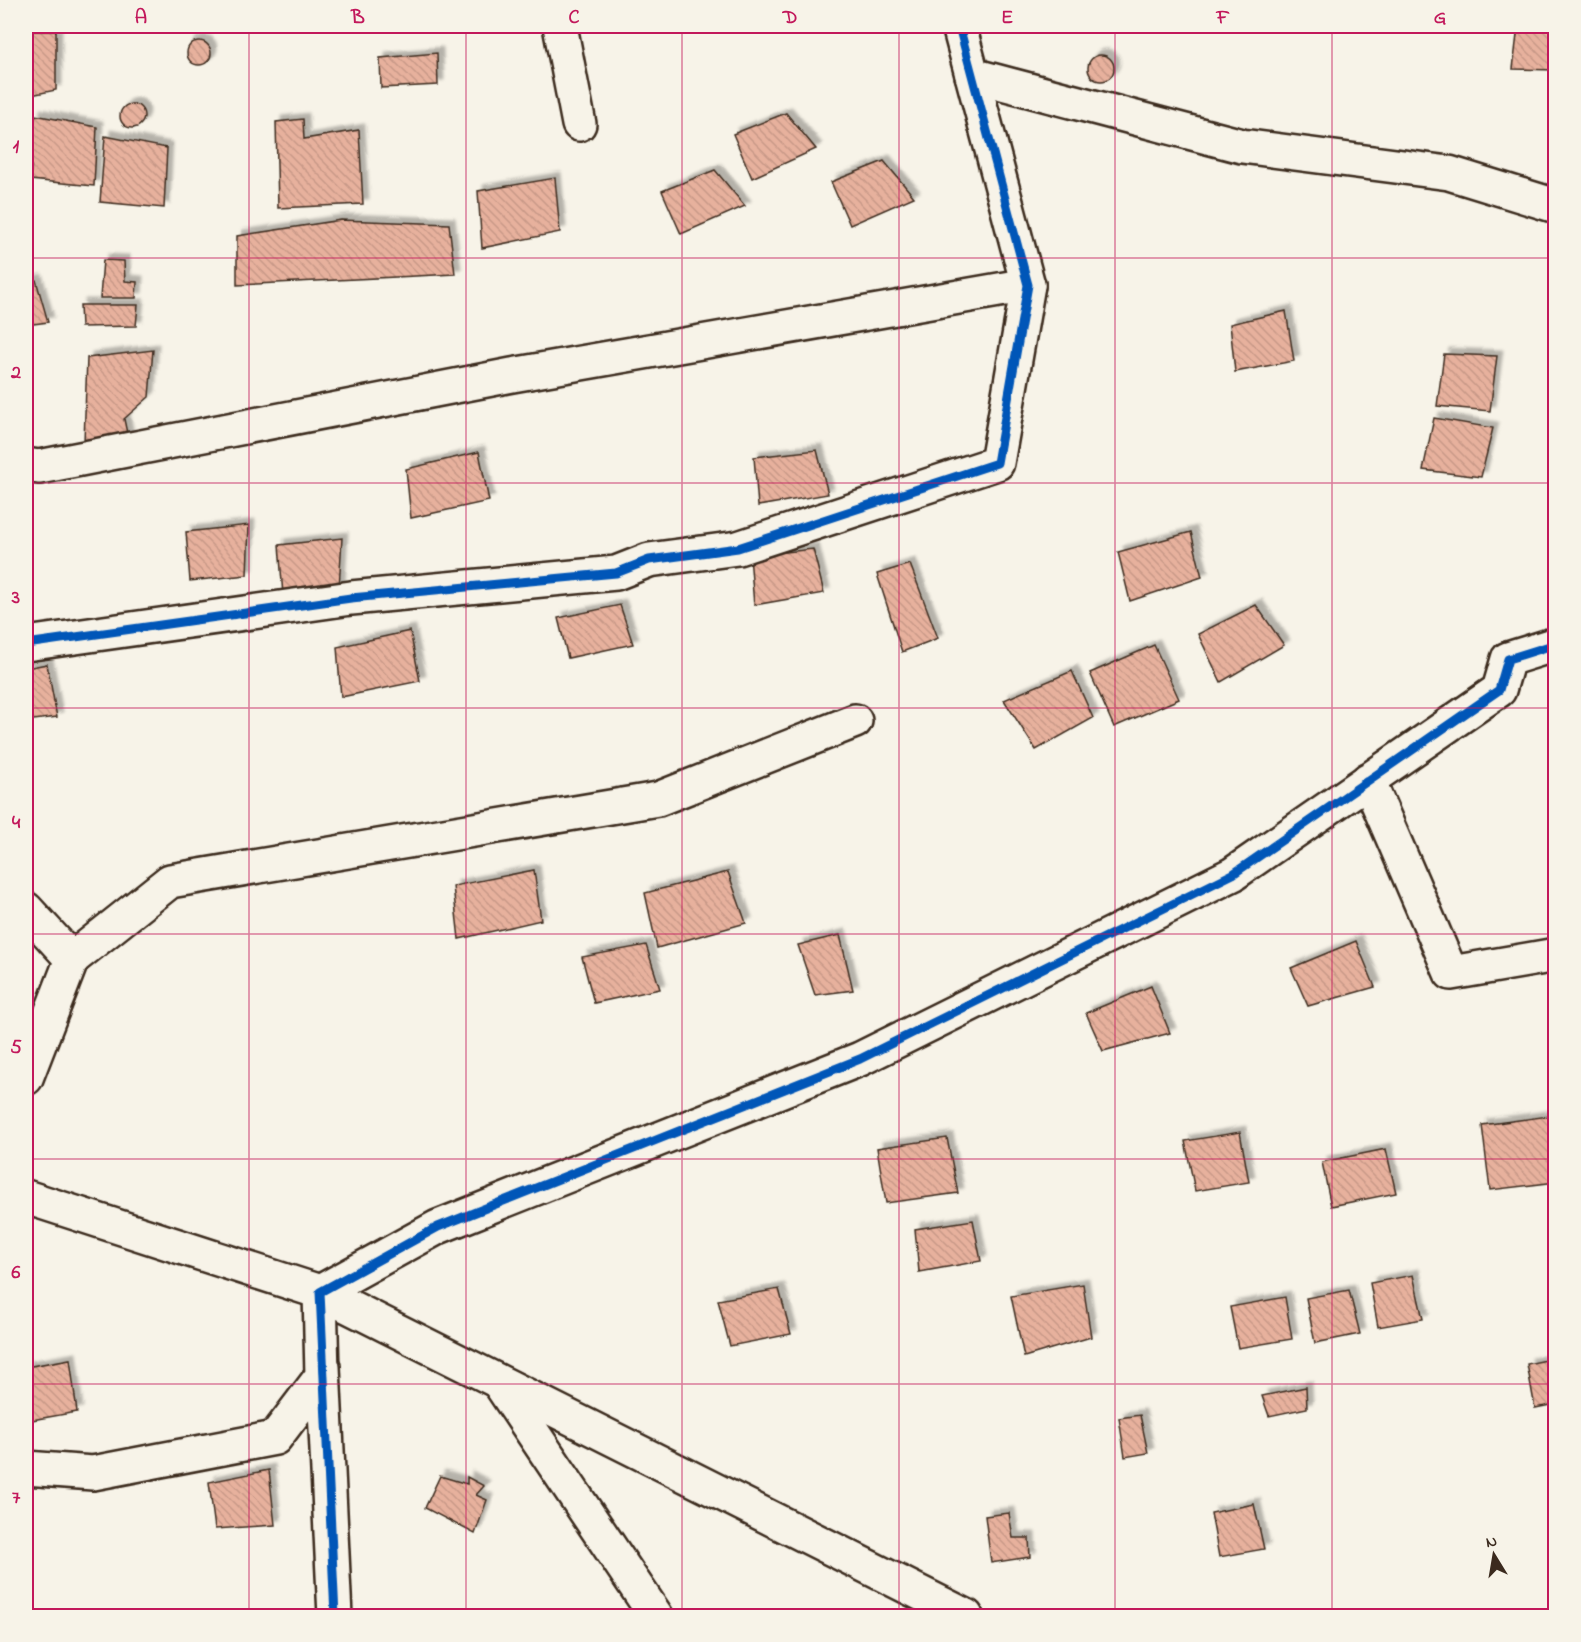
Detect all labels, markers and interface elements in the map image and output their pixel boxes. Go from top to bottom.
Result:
text: A [135,4,147,33]
text: B [350,4,365,33]
text: C [569,4,580,33]
text: D [782,4,797,33]
text: E [1001,4,1013,33]
text: F [1216,4,1230,33]
text: G [1434,4,1447,33]
text: 1 [13,133,20,162]
text: 2 [10,359,21,388]
text: 3 [11,584,20,613]
text: 4 [12,809,21,838]
text: 5 [10,1034,22,1063]
text: 6 [12,1259,21,1288]
text: 7 [12,1484,21,1513]
north arrow [1464,1525,1524,1585]
text: N [1484,1529,1499,1555]

